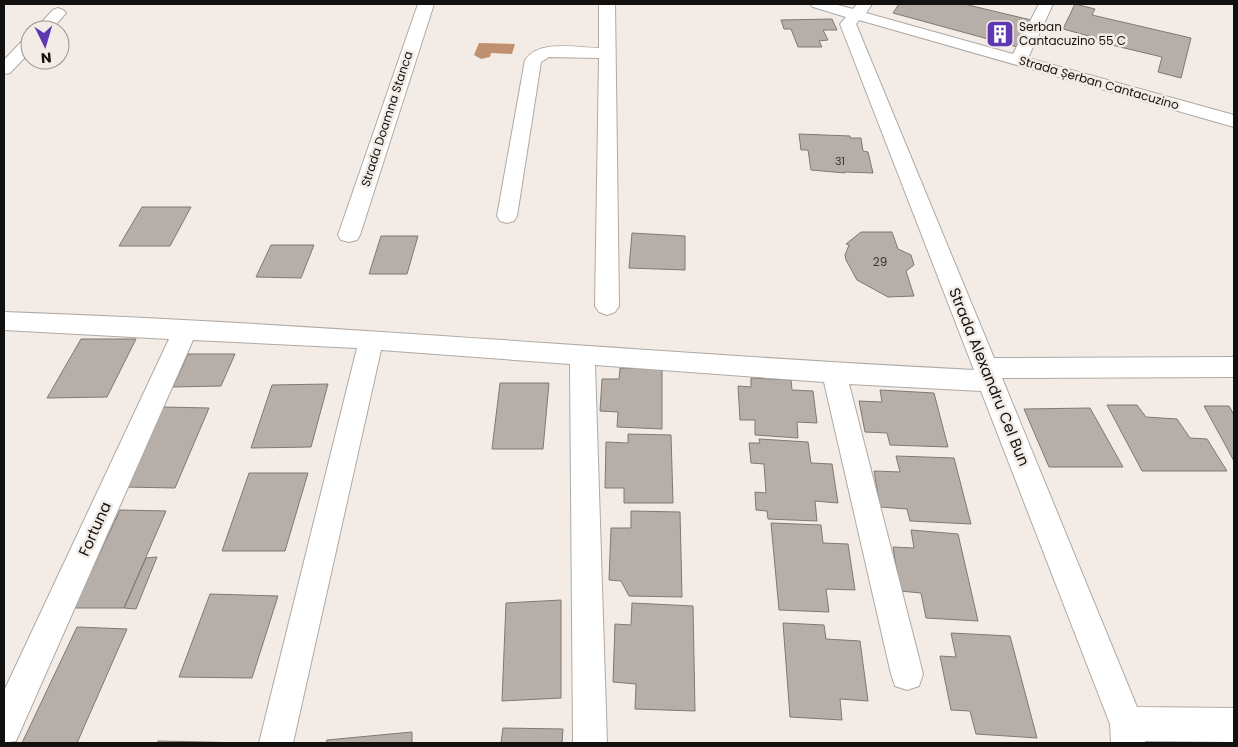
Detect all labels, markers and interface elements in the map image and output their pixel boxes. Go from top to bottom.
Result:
place label: Serban Cantacuzino 55 C [1019,18,1126,49]
building icon: Serban Cantacuzino 55 C [985,19,1015,49]
north arrow [20,20,70,70]
text: N [40,48,52,68]
street label: Strada Doamna Stanca [357,49,416,189]
street label: Strada Șerban Cantacuzino [1017,52,1181,114]
house number: 31 [835,153,845,169]
house number: 29 [873,253,887,270]
street label: Strada Alexandru Cel Bun [944,285,1035,469]
street label: Fortuna [73,498,116,559]

